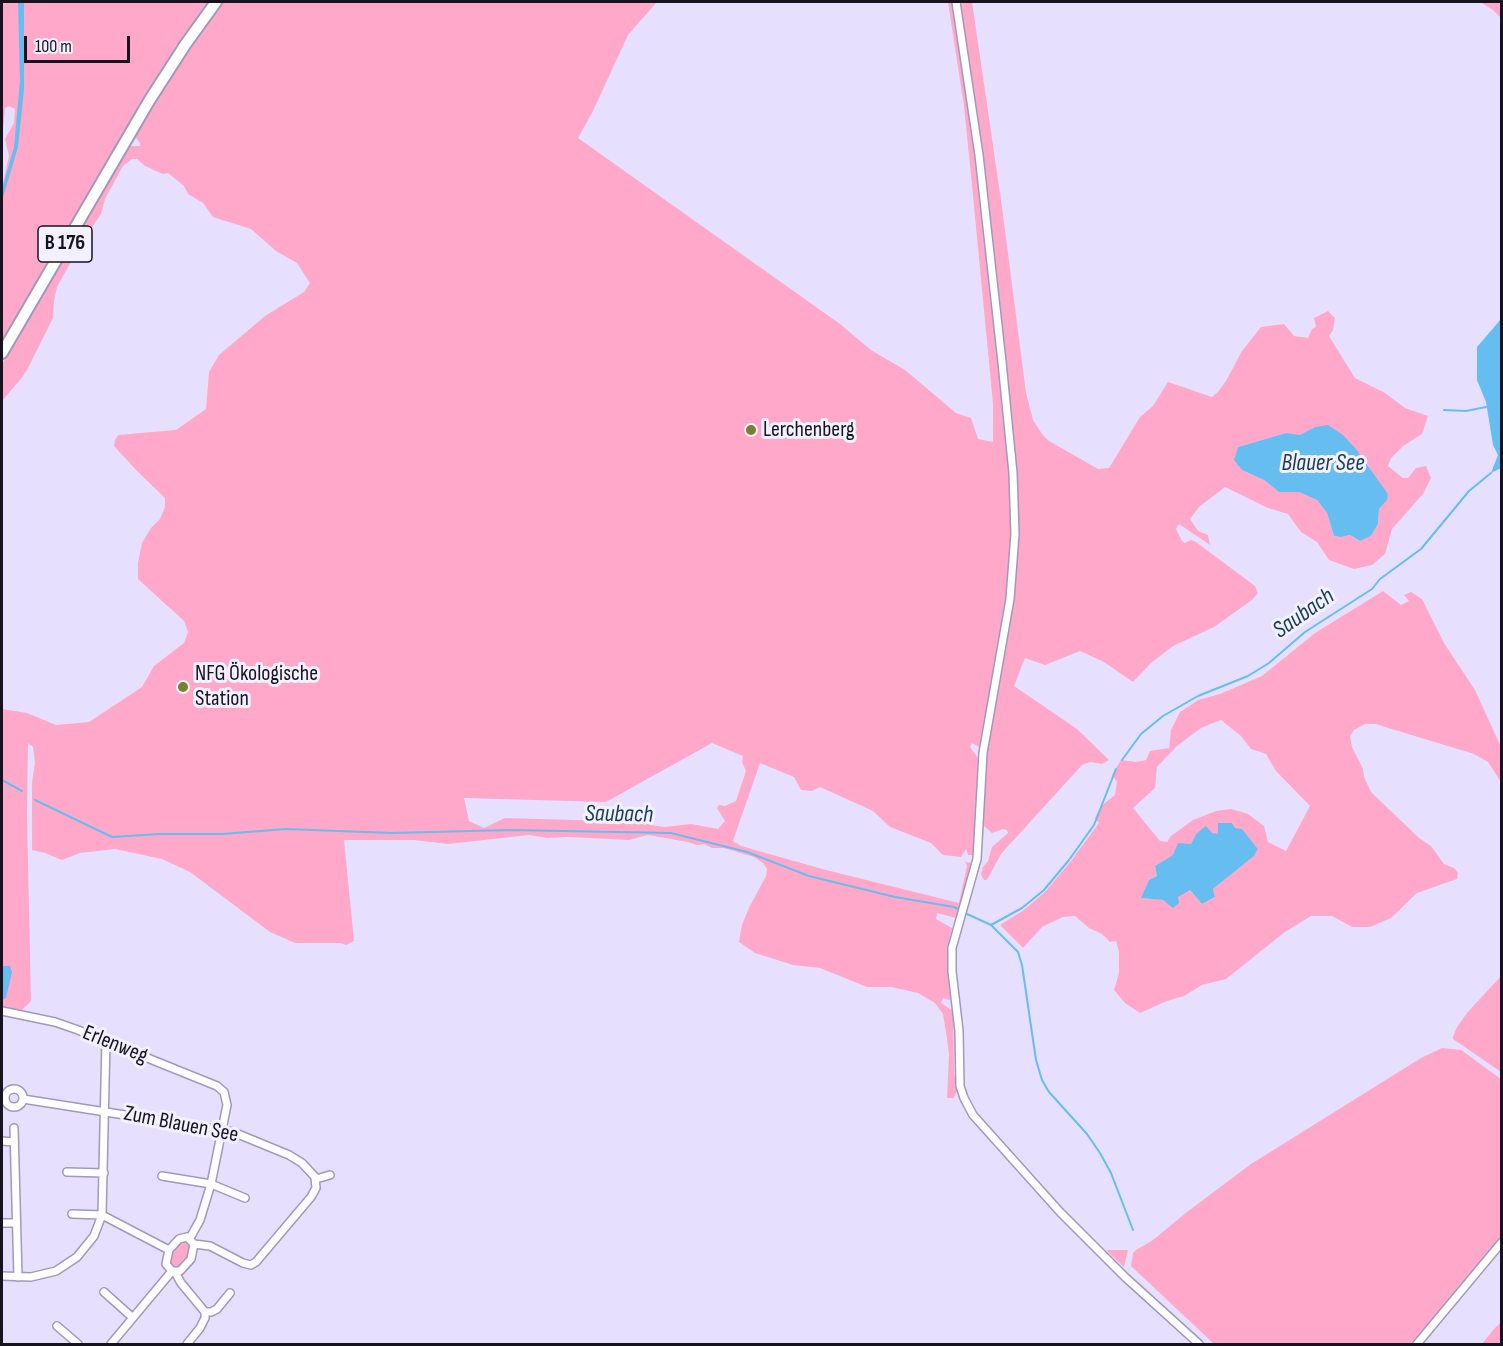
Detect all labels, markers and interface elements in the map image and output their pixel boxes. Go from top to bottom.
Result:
scale bar [27,24,134,62]
text: 100 m [35,36,72,57]
road number: B 176 [38,226,92,262]
place label: Lerchenberg [763,417,855,443]
marker: Lerchenberg [744,423,758,437]
water label: Blauer See [1281,450,1365,478]
water label: Saubach [1268,583,1340,645]
place label: NFG Ökologische Station [195,661,318,712]
marker: NFG Ökologische Station [176,680,190,694]
water label: Saubach [585,800,653,830]
street label: Erlenweg [79,1020,151,1070]
street label: Zum Blauen See [122,1101,240,1149]

